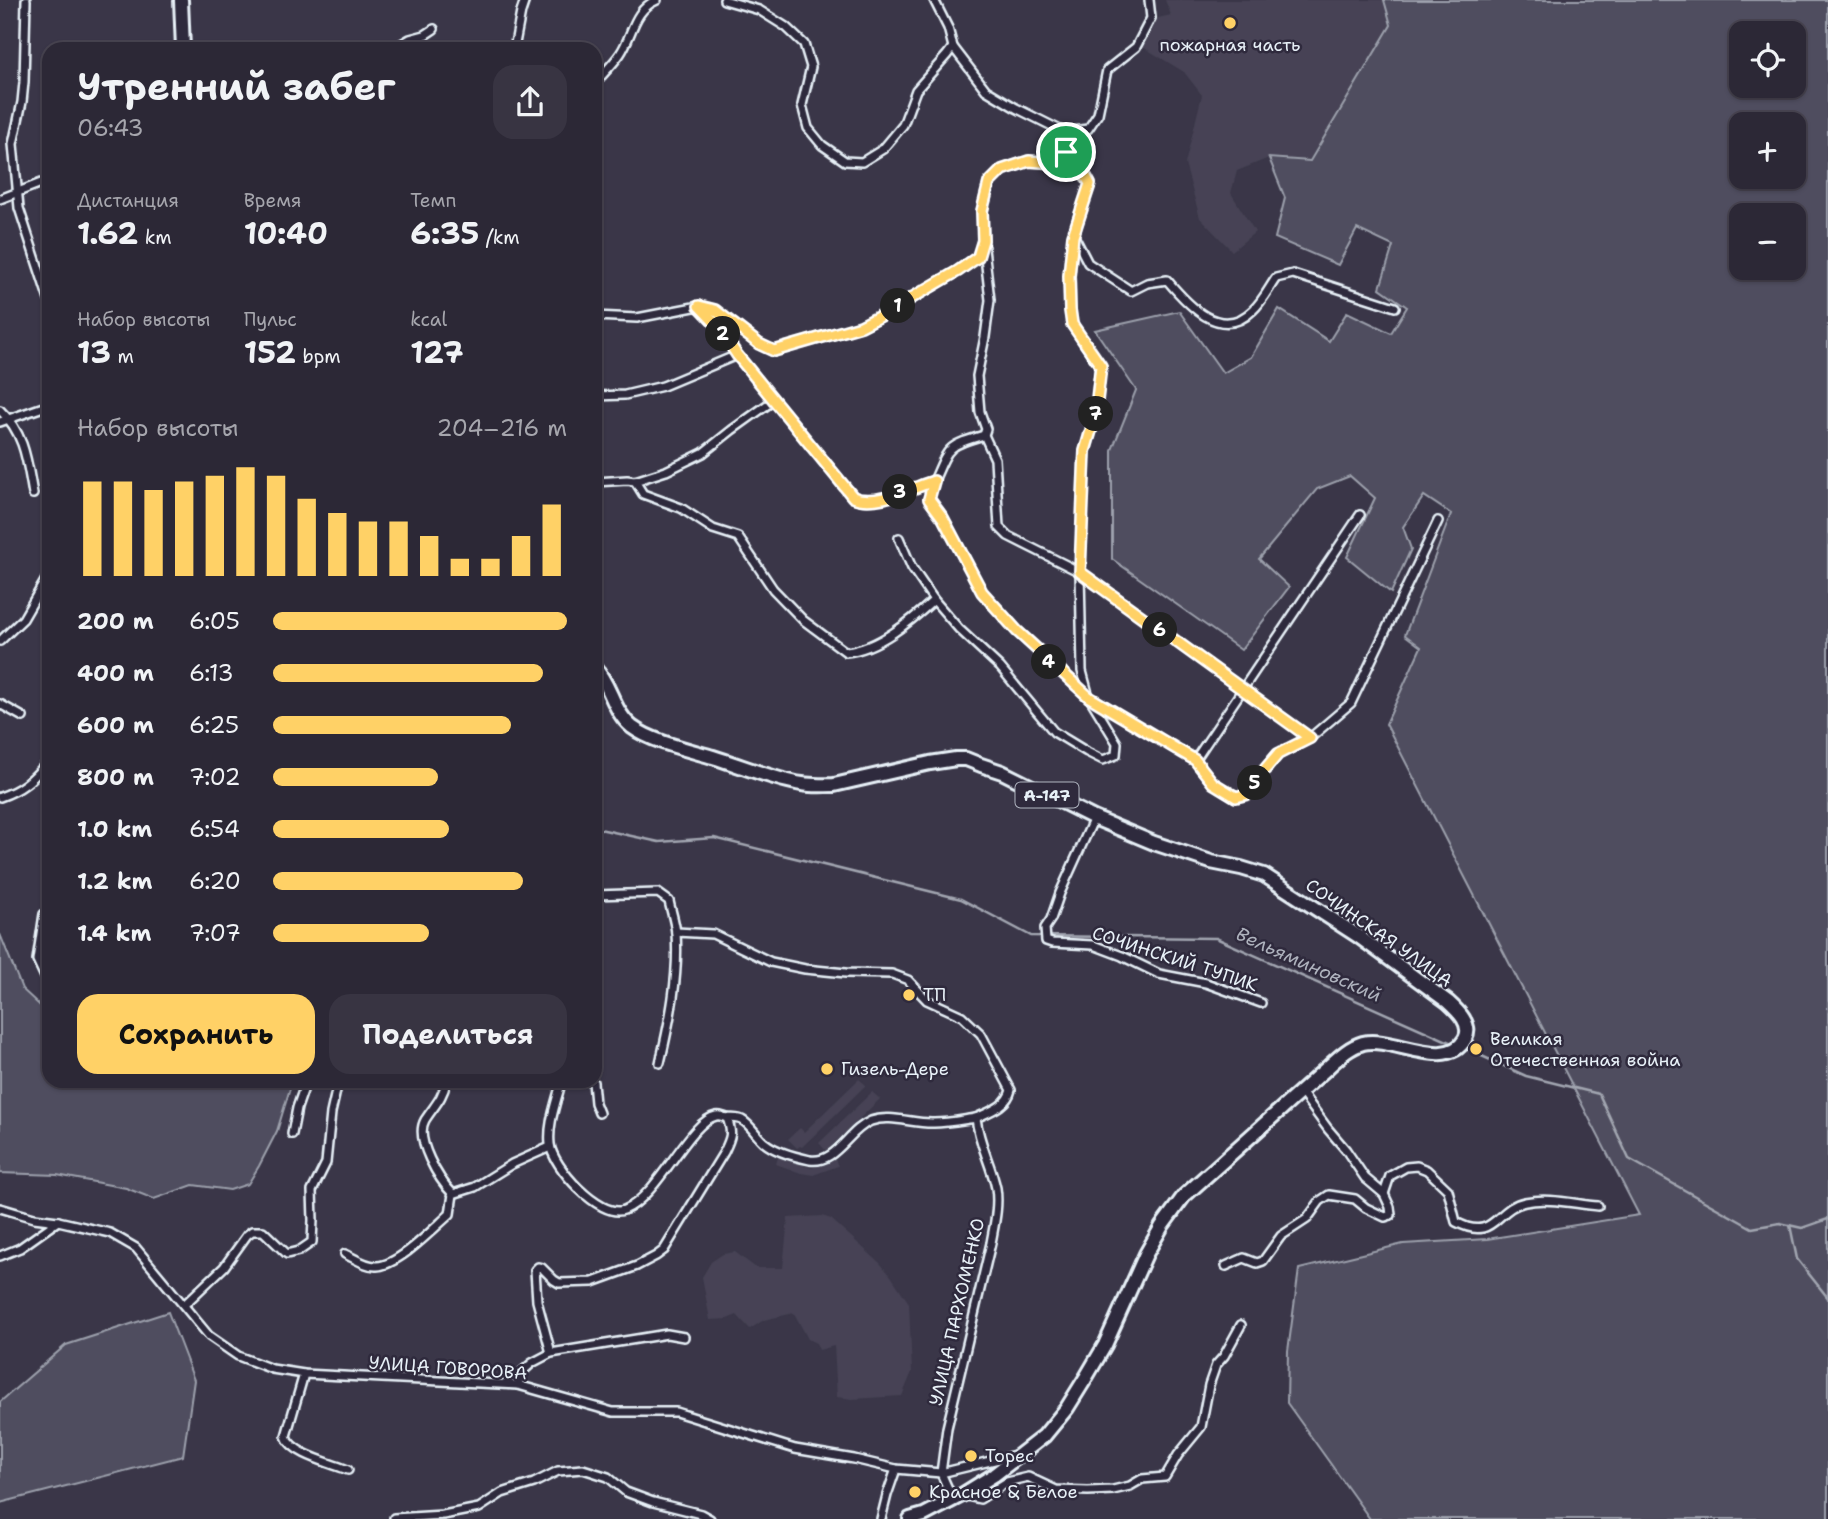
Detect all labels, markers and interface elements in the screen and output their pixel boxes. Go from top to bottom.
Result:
marker: пожарная часть [1222,15,1238,31]
map controls [1729,21,1806,280]
button: locate [1729,21,1806,98]
place label: пожарная часть [1160,33,1300,57]
text: Утренний забег [77,61,395,112]
button: share [493,65,567,139]
button: + [1729,112,1806,189]
text: 06:43 [77,113,144,143]
pin [1036,122,1096,182]
icon: arrive [1047,133,1085,171]
text: Дистанция [77,188,179,213]
text: Время [244,188,302,213]
text: Темп [410,188,456,213]
button: − [1729,203,1806,280]
text: 1.62 [77,213,138,254]
text: 10:40 [244,213,328,254]
text: 6:35 [410,213,479,254]
text: km [138,225,172,250]
text: /km [479,225,520,250]
pin: 1 [880,288,916,324]
text: 1 [893,293,902,318]
text: Набор высоты [77,307,210,332]
text: Пульс [244,307,297,332]
text: kcal [410,307,447,332]
pin: 2 [706,316,740,352]
text: 2 [716,321,729,346]
text: 13 [77,332,111,373]
text: 152 [244,332,296,373]
text: 127 [410,332,464,373]
text: m [111,344,134,369]
text: bpm [296,344,341,369]
pin: 7 [1078,396,1114,432]
text: 7 [1089,401,1102,426]
text: Набор высоты [77,413,238,443]
text: 204–216 m [436,413,567,443]
pin: 3 [883,475,918,510]
text: 3 [893,479,906,504]
text: 200 m [77,606,154,636]
text: 6:05 [189,606,240,636]
pin: 6 [1142,612,1178,648]
text: 6 [1153,617,1166,642]
pin: 4 [1032,644,1066,680]
text: 4 [1042,649,1055,674]
text: 400 m [77,658,154,688]
text: 6:13 [189,658,234,688]
text: 600 m [77,710,154,740]
text: 6:25 [189,710,239,740]
text: 800 m [77,762,154,792]
text: 7:02 [189,762,241,792]
pin: 5 [1238,766,1272,800]
text: 5 [1249,770,1260,795]
road number: А-147 [1016,782,1078,808]
text: 1.0 km [77,814,152,844]
text: 6:54 [189,814,240,844]
text: 1.2 km [77,866,153,896]
text: 6:20 [189,866,241,896]
street label: СОЧИНСКАЯ УЛИЦА [1301,873,1457,993]
text: 1.4 km [77,918,151,948]
text: 7:07 [189,918,241,948]
street label: СОЧИНСКИЙ ТУПИК [1089,921,1261,997]
water label: Вельяминовский [1232,921,1386,1008]
place label: ТП [923,983,946,1007]
marker: ТП [901,987,917,1003]
button: Сохранить [77,994,315,1074]
button: Поделиться [329,994,567,1074]
place label: Великая Отечественная война [1490,1027,1680,1072]
marker: Великая Отечественная война [1468,1041,1484,1057]
place label: Гизель-Дере [841,1057,949,1081]
marker: Гизель-Дере [819,1061,835,1077]
street label: УЛИЦА ПАРХОМЕНКО [924,1216,990,1408]
street label: УЛИЦА ГОВОРОВА [368,1350,528,1386]
place label: Торес [985,1444,1034,1468]
marker: Торес [963,1448,979,1464]
place label: Красное & Белое [929,1480,1078,1504]
marker: Красное & Белое [907,1484,923,1500]

